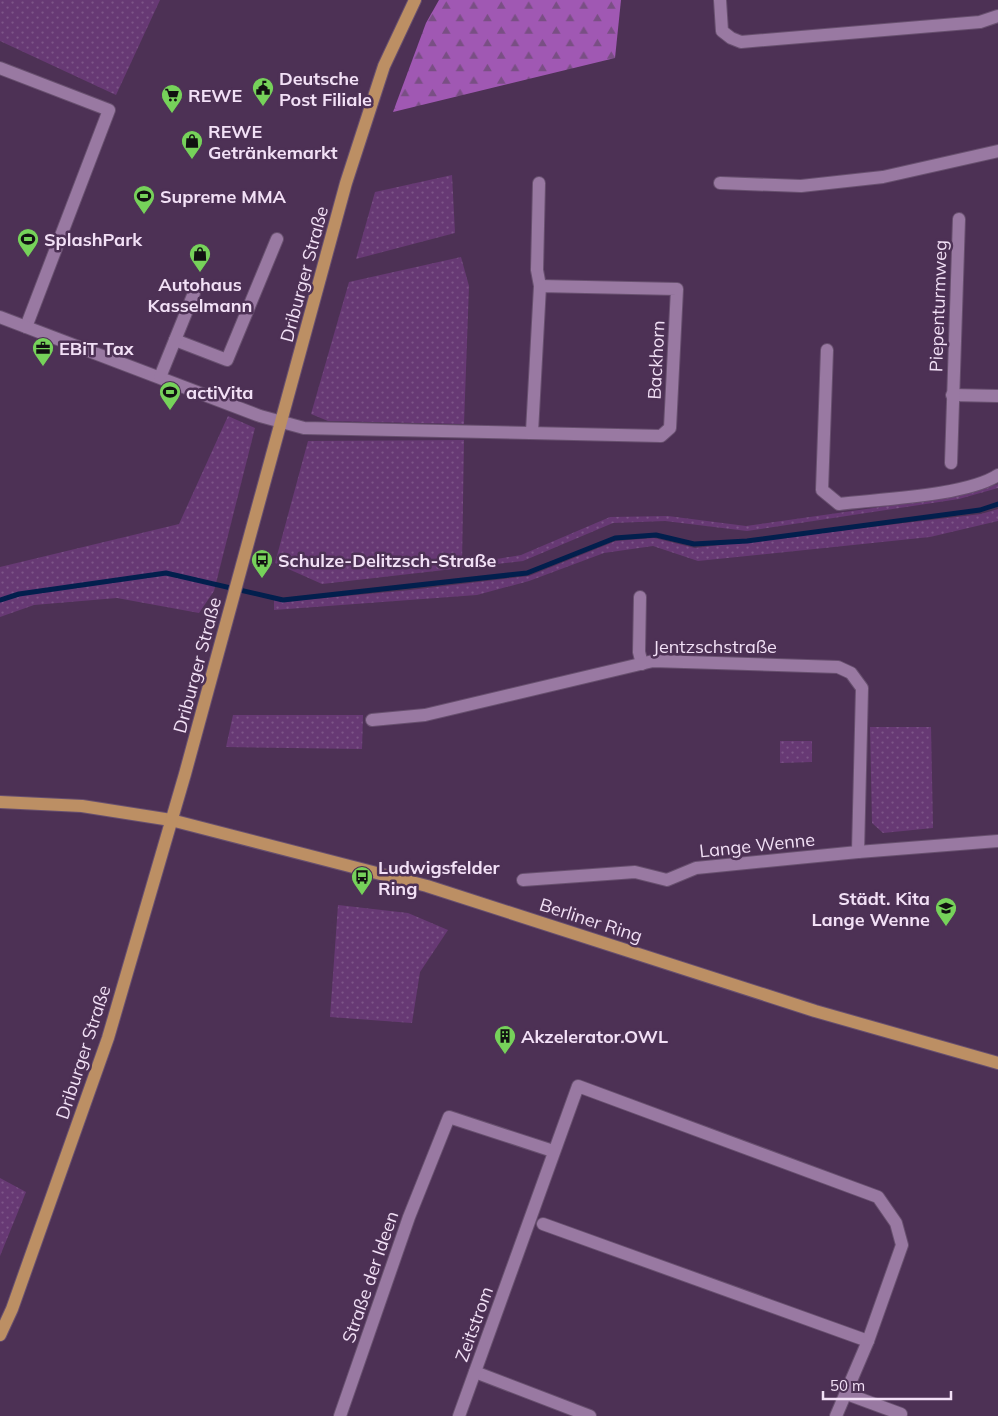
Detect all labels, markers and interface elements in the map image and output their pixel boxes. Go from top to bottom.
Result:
place label: Deutsche Post Filiale [279,67,372,111]
public building icon: Deutsche Post Filiale [251,76,275,107]
supermarket icon: REWE [160,83,184,114]
place label: REWE [188,84,242,107]
place label: REWE Getränkemarkt [208,120,338,164]
shop icon: REWE Getränkemarkt [180,129,204,160]
sports icon: Supreme MMA [132,184,156,215]
place label: Supreme MMA [160,185,287,208]
street label: Driburger Straße [275,204,333,344]
sports icon: SplashPark [16,227,40,258]
place label: SplashPark [44,228,143,251]
street label: Piepenturmweg [924,240,952,372]
shop icon: Autohaus Kasselmann [188,242,212,273]
place label: Autohaus Kasselmann [148,273,252,317]
street label: Backhorn [642,320,670,400]
office icon: EBiT Tax [31,336,55,367]
place label: EBiT Tax [59,337,135,360]
sports icon: actiVita [158,380,182,411]
place label: actiVita [186,381,253,404]
bus stop icon: Schulze-Delitzsch-Straße [250,548,274,579]
place label: Schulze-Delitzsch-Straße [278,549,497,572]
street label: Driburger Straße [168,595,226,735]
street label: Jentzschstraße [653,635,777,658]
street label: Lange Wenne [698,827,816,863]
place label: Ludwigsfelder Ring [378,856,501,900]
bus stop icon: Ludwigsfelder Ring [350,865,374,896]
place label: Städt. Kita Lange Wenne [811,887,930,931]
street label: Berliner Ring [537,893,645,947]
school or university icon: Städt. Kita Lange Wenne [934,896,958,927]
street label: Driburger Straße [50,982,116,1122]
building icon: Akzelerator.OWL [493,1024,517,1055]
place label: Akzelerator.OWL [521,1025,668,1048]
street label: Straße der Ideen [337,1208,403,1346]
street label: Zeitstrom [450,1283,498,1365]
scale bar [823,1368,950,1400]
text: 50 m [830,1376,865,1395]

